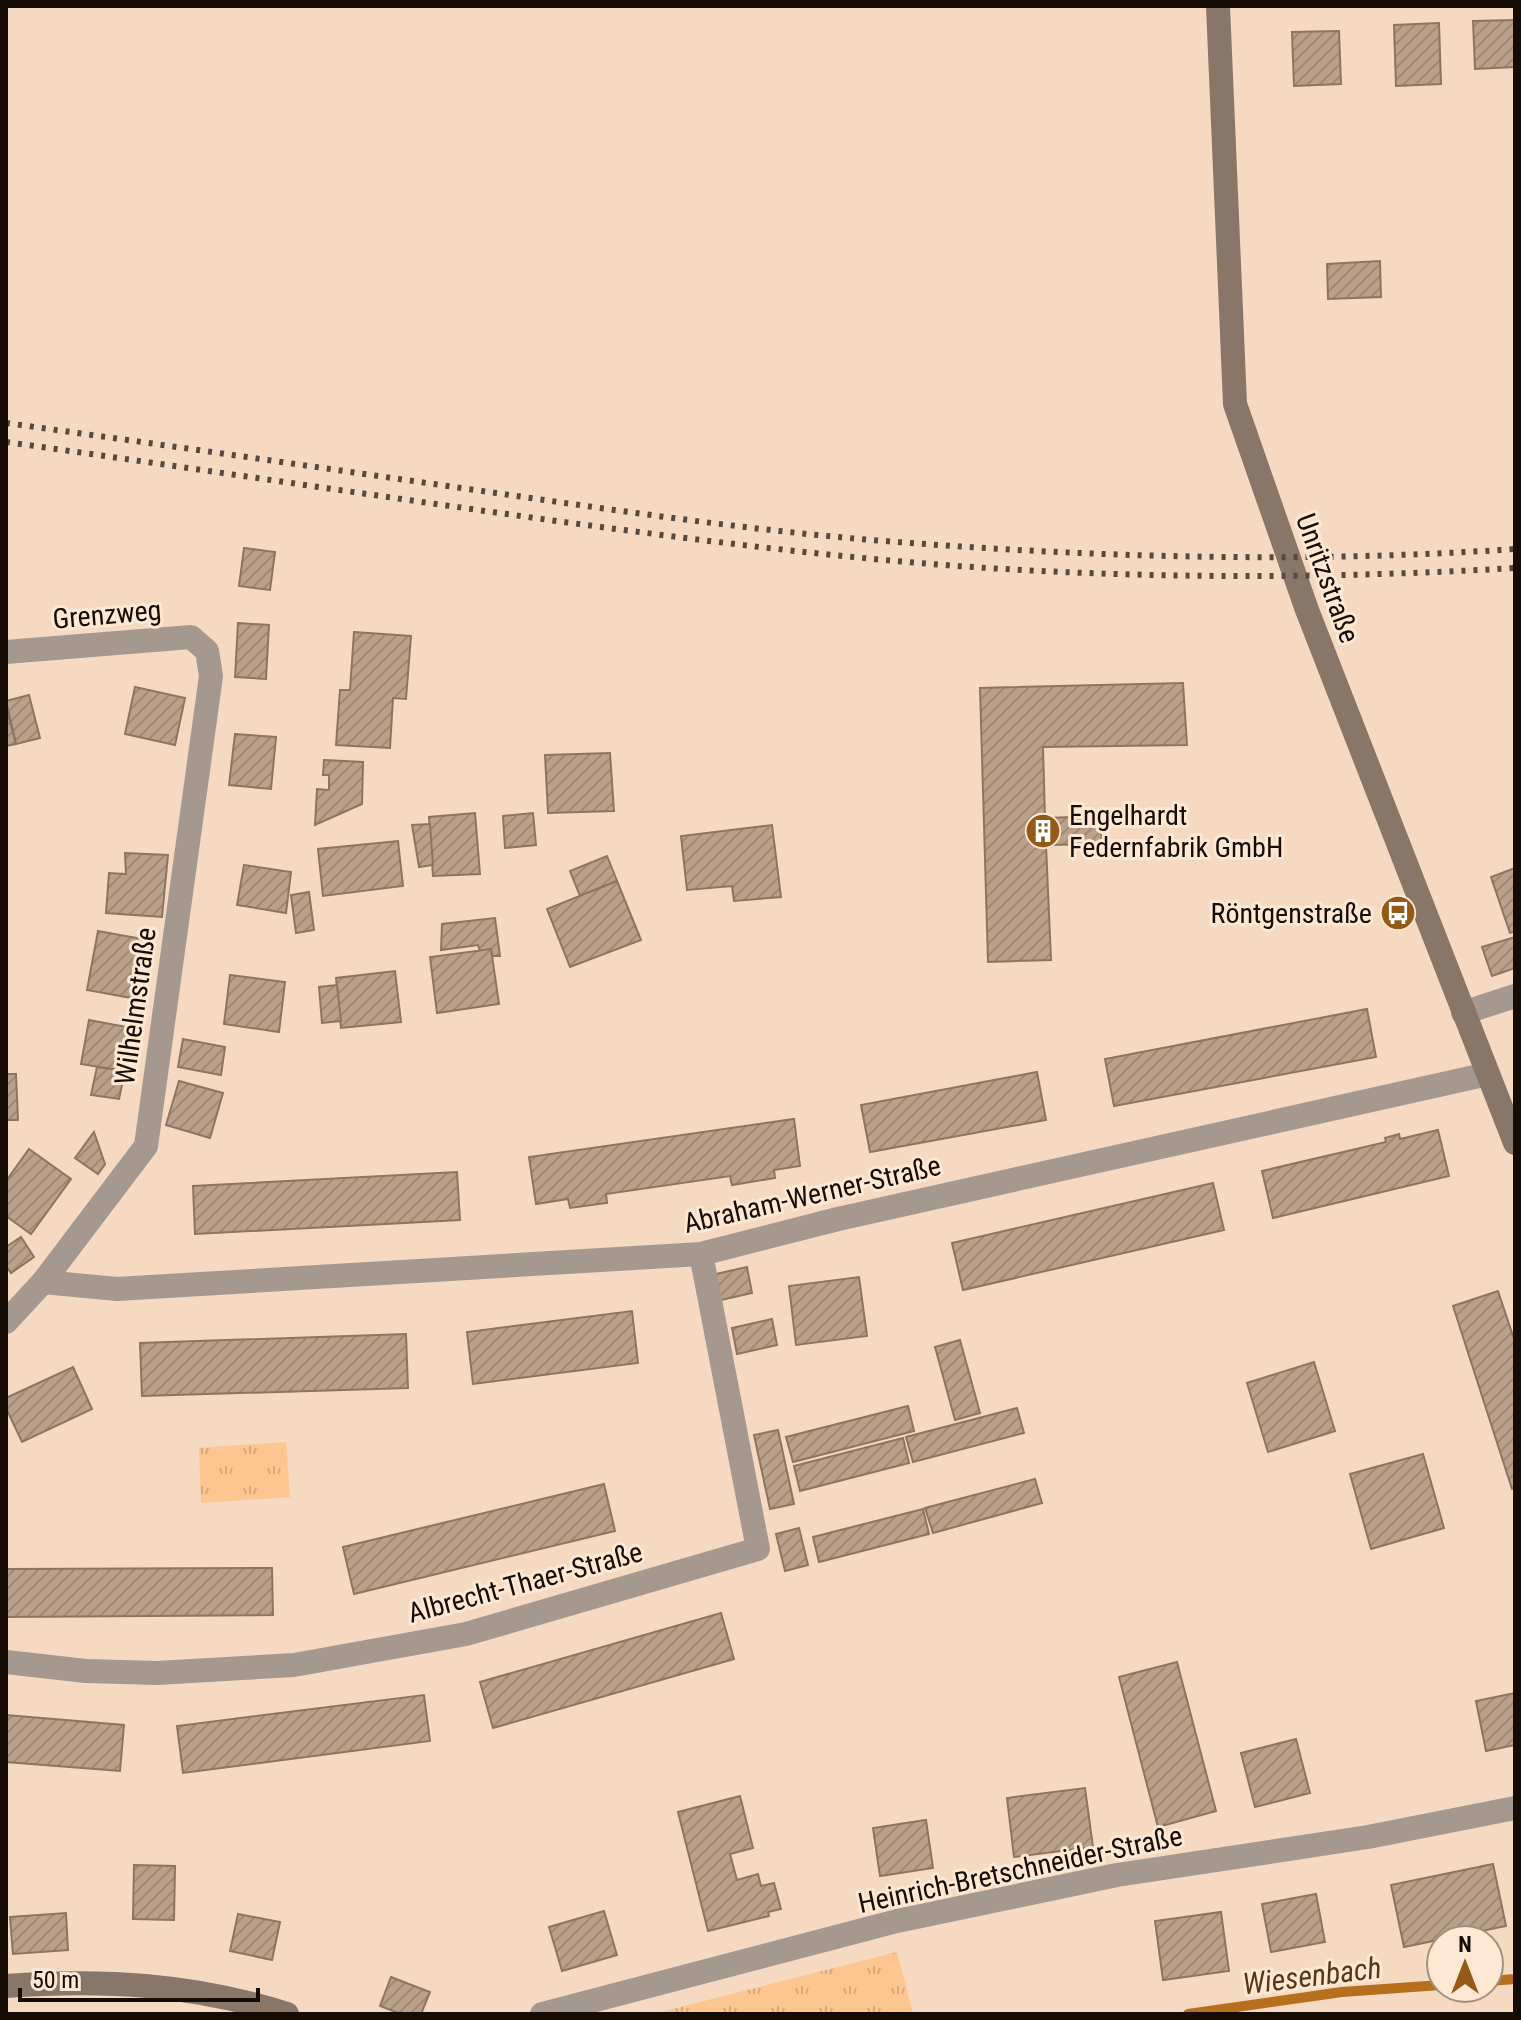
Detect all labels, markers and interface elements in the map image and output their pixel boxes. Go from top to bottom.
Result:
street label: Unritzstraße [1289,509,1366,647]
street label: Grenzweg [51,593,163,636]
place label: Engelhardt Federnfabrik GmbH [1069,799,1283,864]
building icon: Engelhardt Federnfabrik GmbH [1024,812,1062,850]
bus stop icon: Röntgenstraße [1379,894,1417,932]
place label: Röntgenstraße [1211,897,1372,930]
street label: Wilhelmstraße [108,925,163,1087]
street label: Abraham-Werner-Straße [680,1149,944,1240]
street label: Albrecht-Thaer-Straße [404,1535,646,1630]
street label: Heinrich-Bretschneider-Straße [855,1819,1185,1920]
north arrow [1425,1924,1505,2004]
text: N [1458,1932,1472,1957]
water label: Wiesenbach [1241,1950,1383,2001]
scale bar [20,1952,258,2002]
text: 50 m [32,1966,79,1994]

